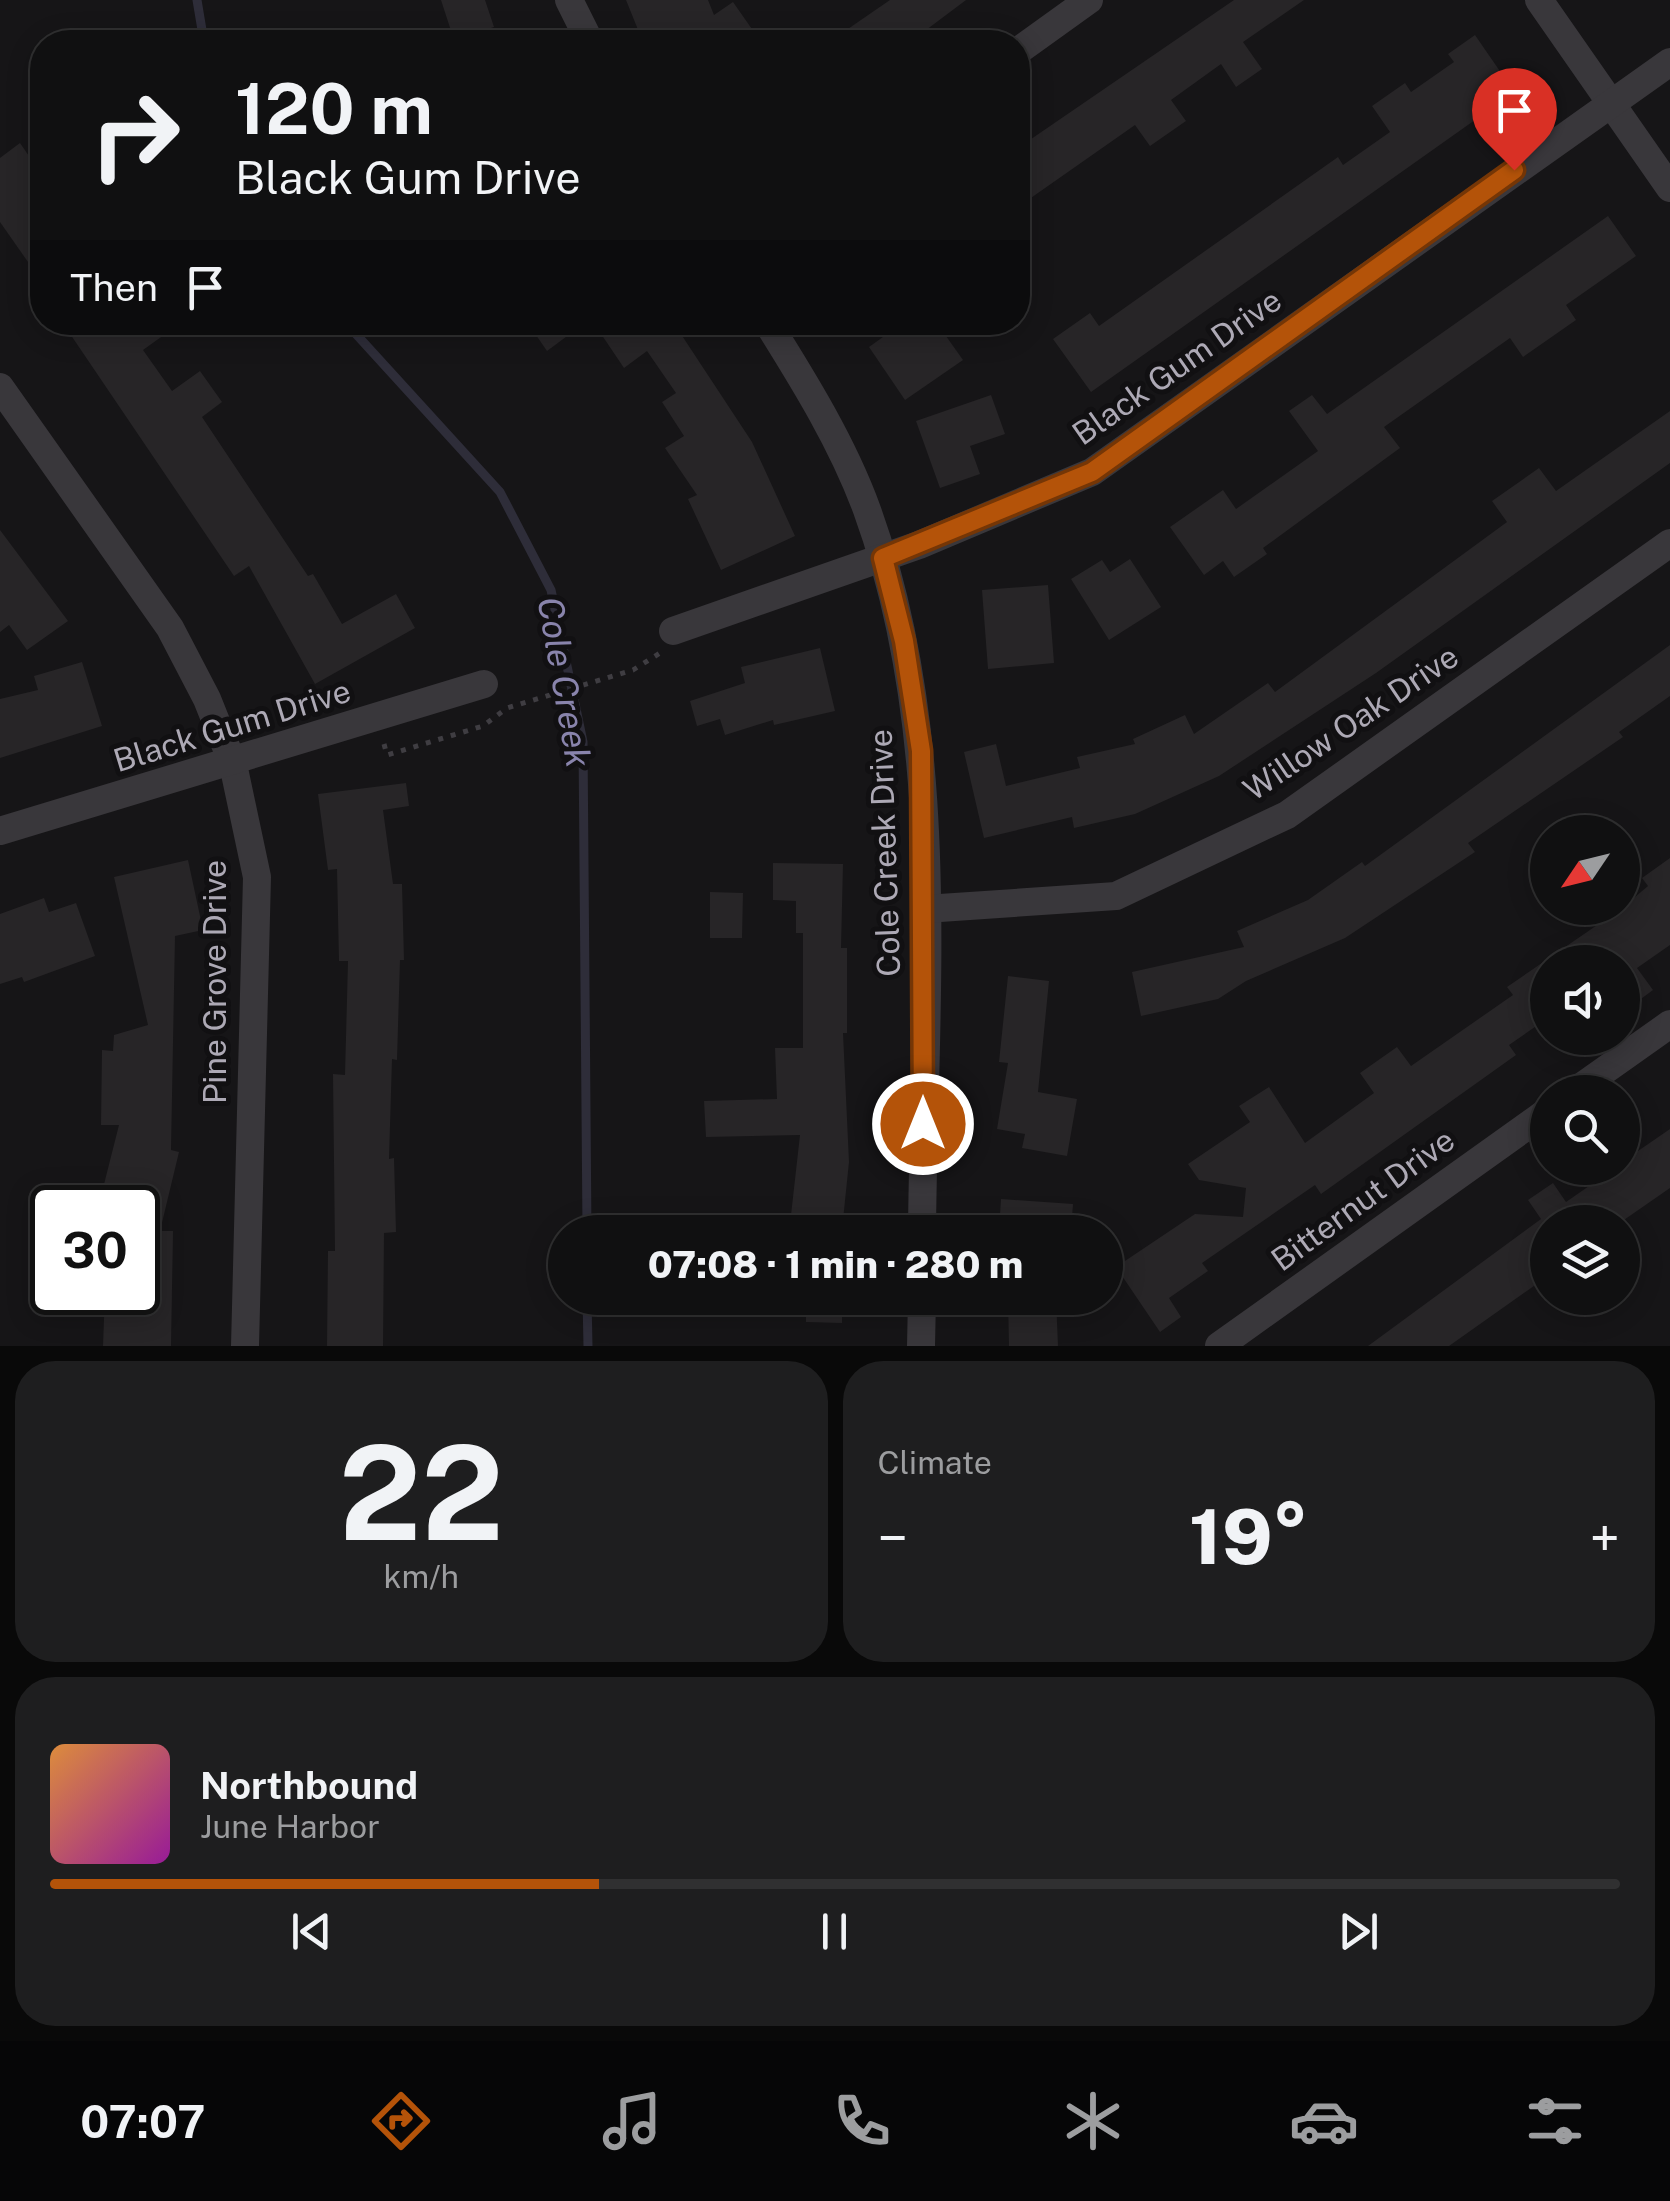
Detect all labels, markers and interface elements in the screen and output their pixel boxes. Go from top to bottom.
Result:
text: 120 m [235,67,433,150]
pin [1472,68,1557,171]
icon: right [70,70,200,200]
icon: arrive [1487,83,1542,138]
text: Black Gum Drive [235,151,581,204]
icon: arrive [178,260,233,315]
text: Then [70,265,158,310]
street label: Black Gum Drive [1065,281,1288,452]
water label: Cole Creek [529,593,600,770]
street label: Willow Oak Drive [1237,637,1465,808]
street label: Black Gum Drive [109,672,355,779]
street label: Cole Creek Drive [862,729,907,977]
north arrow [1530,815,1640,925]
map controls [1530,815,1640,1315]
street label: Pine Grove Drive [196,860,233,1104]
button: sound [1530,945,1640,1055]
position arrow [871,1072,975,1176]
button: search [1530,1075,1640,1185]
street label: Bitternut Drive [1264,1121,1461,1278]
speed limit sign: 30 [30,1185,160,1315]
button: layers [1530,1205,1640,1315]
text: 07:08 · 1 min · 280 m [648,1242,1023,1287]
text: 22 [339,1417,504,1569]
text: Climate [878,1444,992,1481]
text: 19° [1189,1493,1308,1581]
text: − [878,1506,908,1570]
text: + [1590,1506,1620,1570]
text: km/h [384,1558,459,1595]
text: Northbound [200,1763,418,1808]
text: June Harbor [200,1808,380,1845]
icon: previous [284,1904,339,1959]
icon: pause [807,1904,862,1959]
icon: next [1331,1904,1386,1959]
icon: directions [366,2086,436,2156]
icon: music [597,2086,667,2156]
icon: phone [827,2086,897,2156]
icon: climate [1058,2086,1128,2156]
icon: car [1289,2086,1359,2156]
icon: filters [1520,2086,1590,2156]
text: 07:07 [80,2095,205,2148]

